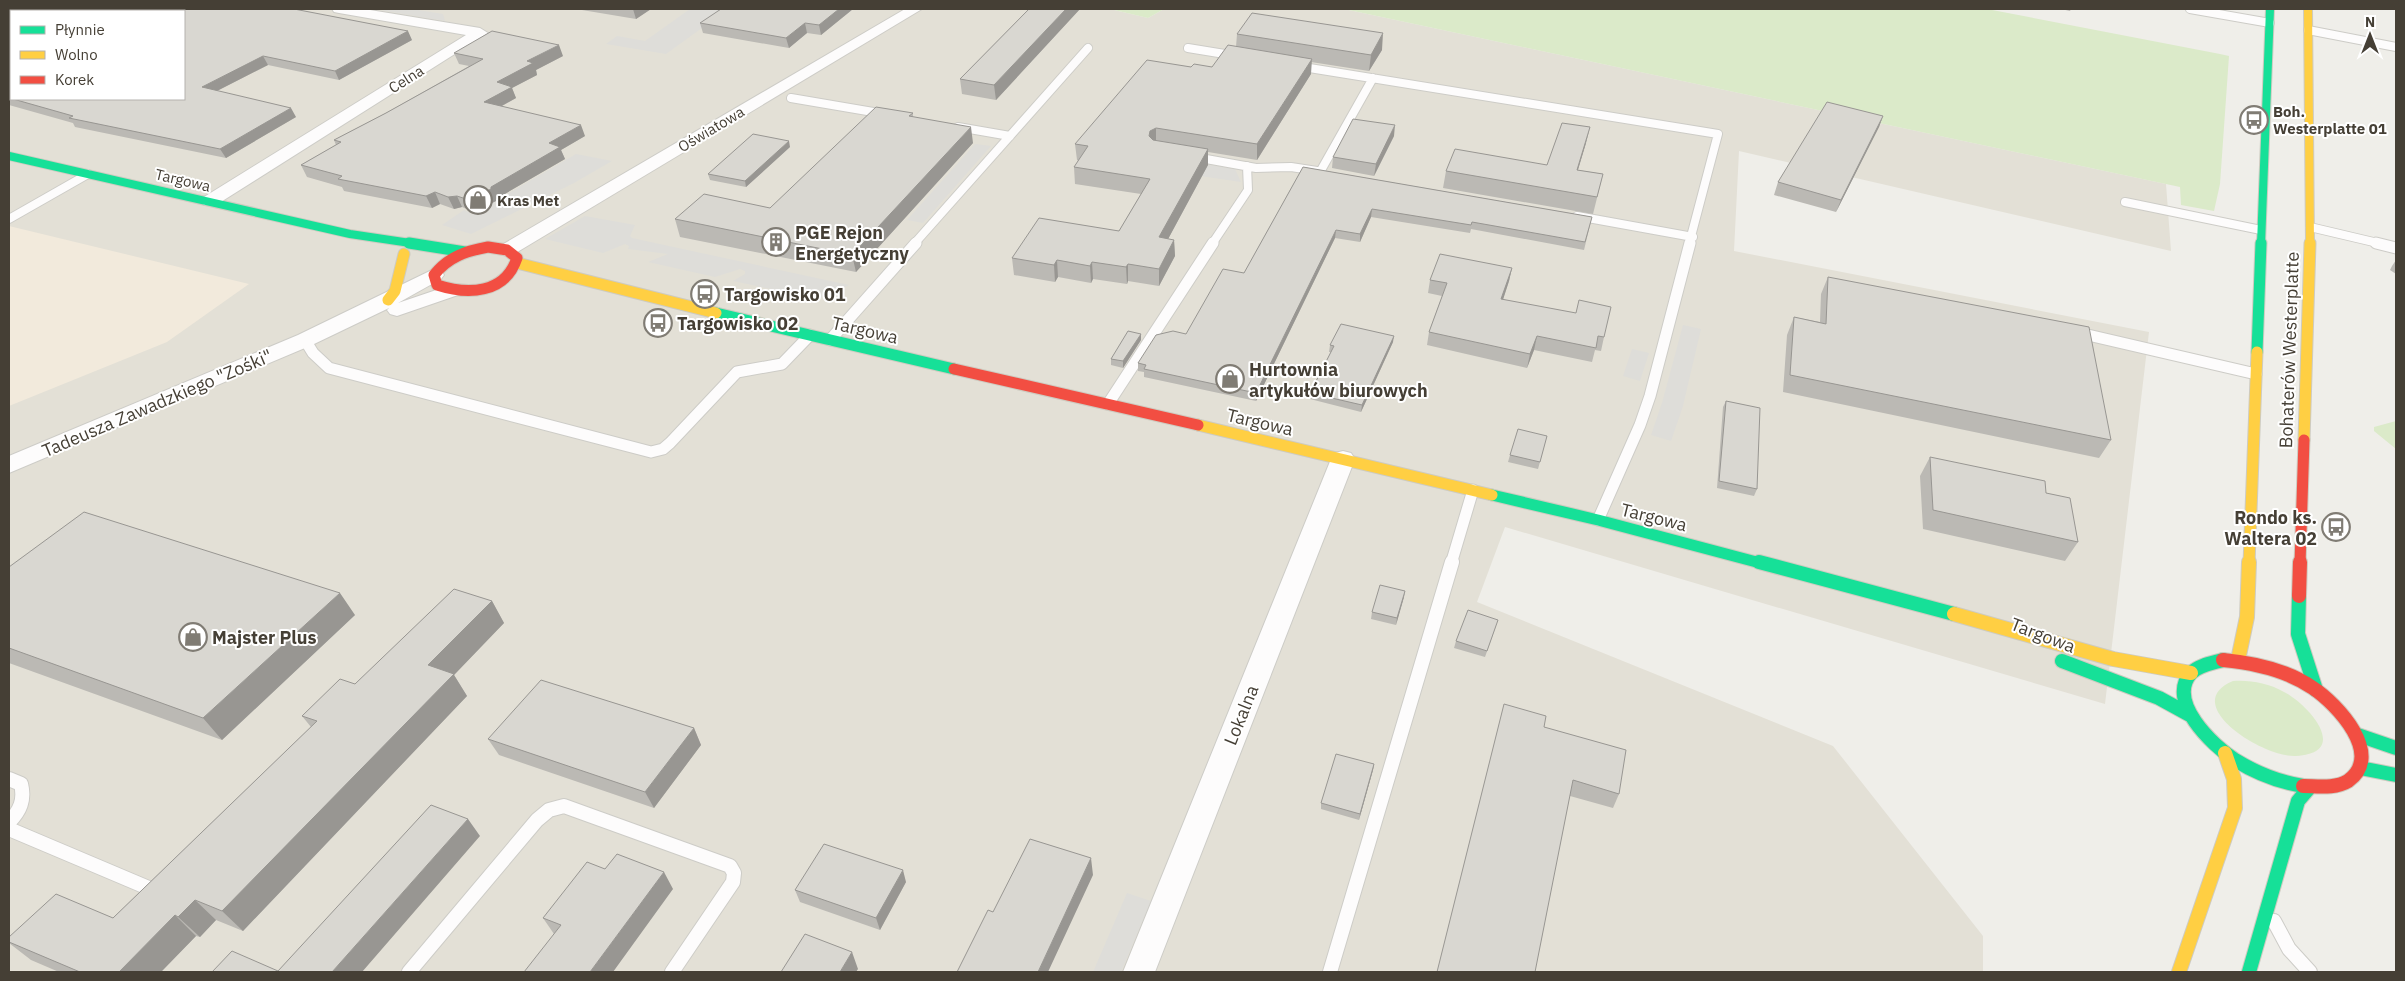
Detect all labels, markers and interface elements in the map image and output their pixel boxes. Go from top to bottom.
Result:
legend [10,10,185,100]
north arrow [2345,10,2395,60]
text: N [2365,13,2375,31]
text: Płynnie [55,20,105,39]
text: Wolno [55,45,98,64]
street label: Celna [385,61,427,97]
text: Korek [55,70,94,89]
street label: Oświatowa [674,102,748,156]
place label: Boh. Westerplatte 01 [2273,102,2387,138]
bus stop icon: Boh. Westerplatte 01 [2239,105,2269,135]
street label: Targowa [153,164,213,196]
shop icon: Kras Met [463,185,493,215]
place label: Kras Met [497,191,559,210]
place label: PGE Rejon Energetyczny [795,221,909,265]
building icon: PGE Rejon Energetyczny [761,227,791,257]
street label: Bohaterów Westerplatte [2274,251,2304,449]
bus stop icon: Targowisko 01 [690,279,720,309]
place label: Targowisko 01 [724,283,846,306]
bus stop icon: Targowisko 02 [643,308,673,338]
street label: Targowa [830,311,901,349]
place label: Targowisko 02 [677,312,799,335]
street label: Tadeusza Zawadzkiego "Zośki" [38,344,276,462]
place label: Hurtownia artykułów biurowych [1249,358,1428,402]
shop icon: Hurtownia artykułów biurowych [1215,364,1245,394]
street label: Targowa [1225,403,1296,441]
street label: Targowa [1618,498,1690,536]
place label: Rondo ks. Waltera 02 [2224,506,2317,550]
bus stop icon: Rondo ks. Waltera 02 [2321,512,2351,542]
street label: Targowa [2007,612,2079,658]
shop icon: Majster Plus [178,622,208,652]
place label: Majster Plus [212,626,317,649]
street label: Lokalna [1219,681,1264,748]

